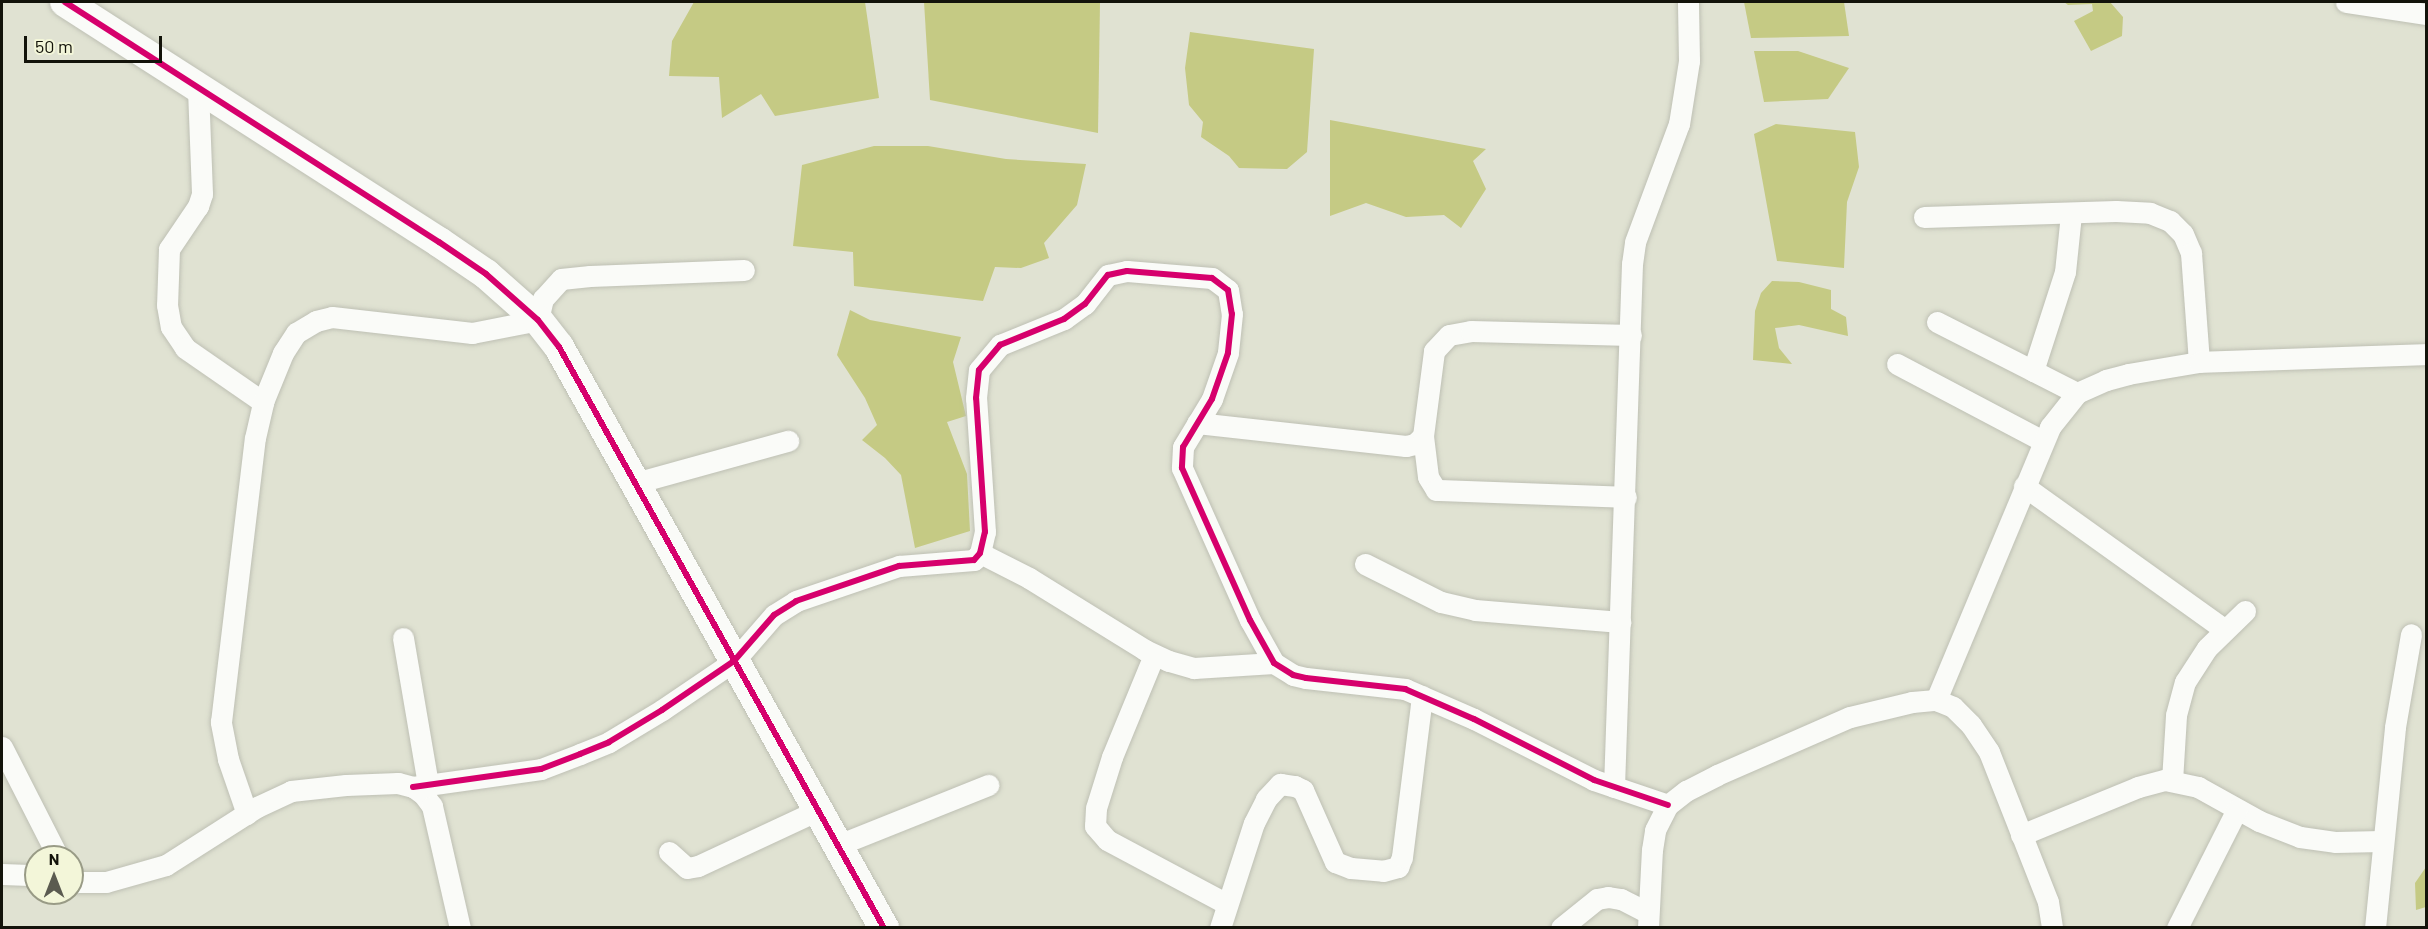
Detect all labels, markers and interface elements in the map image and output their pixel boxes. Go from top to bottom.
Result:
scale bar [27,24,165,62]
text: 50 m [35,35,73,57]
north arrow [24,845,84,905]
text: N [49,849,59,868]

